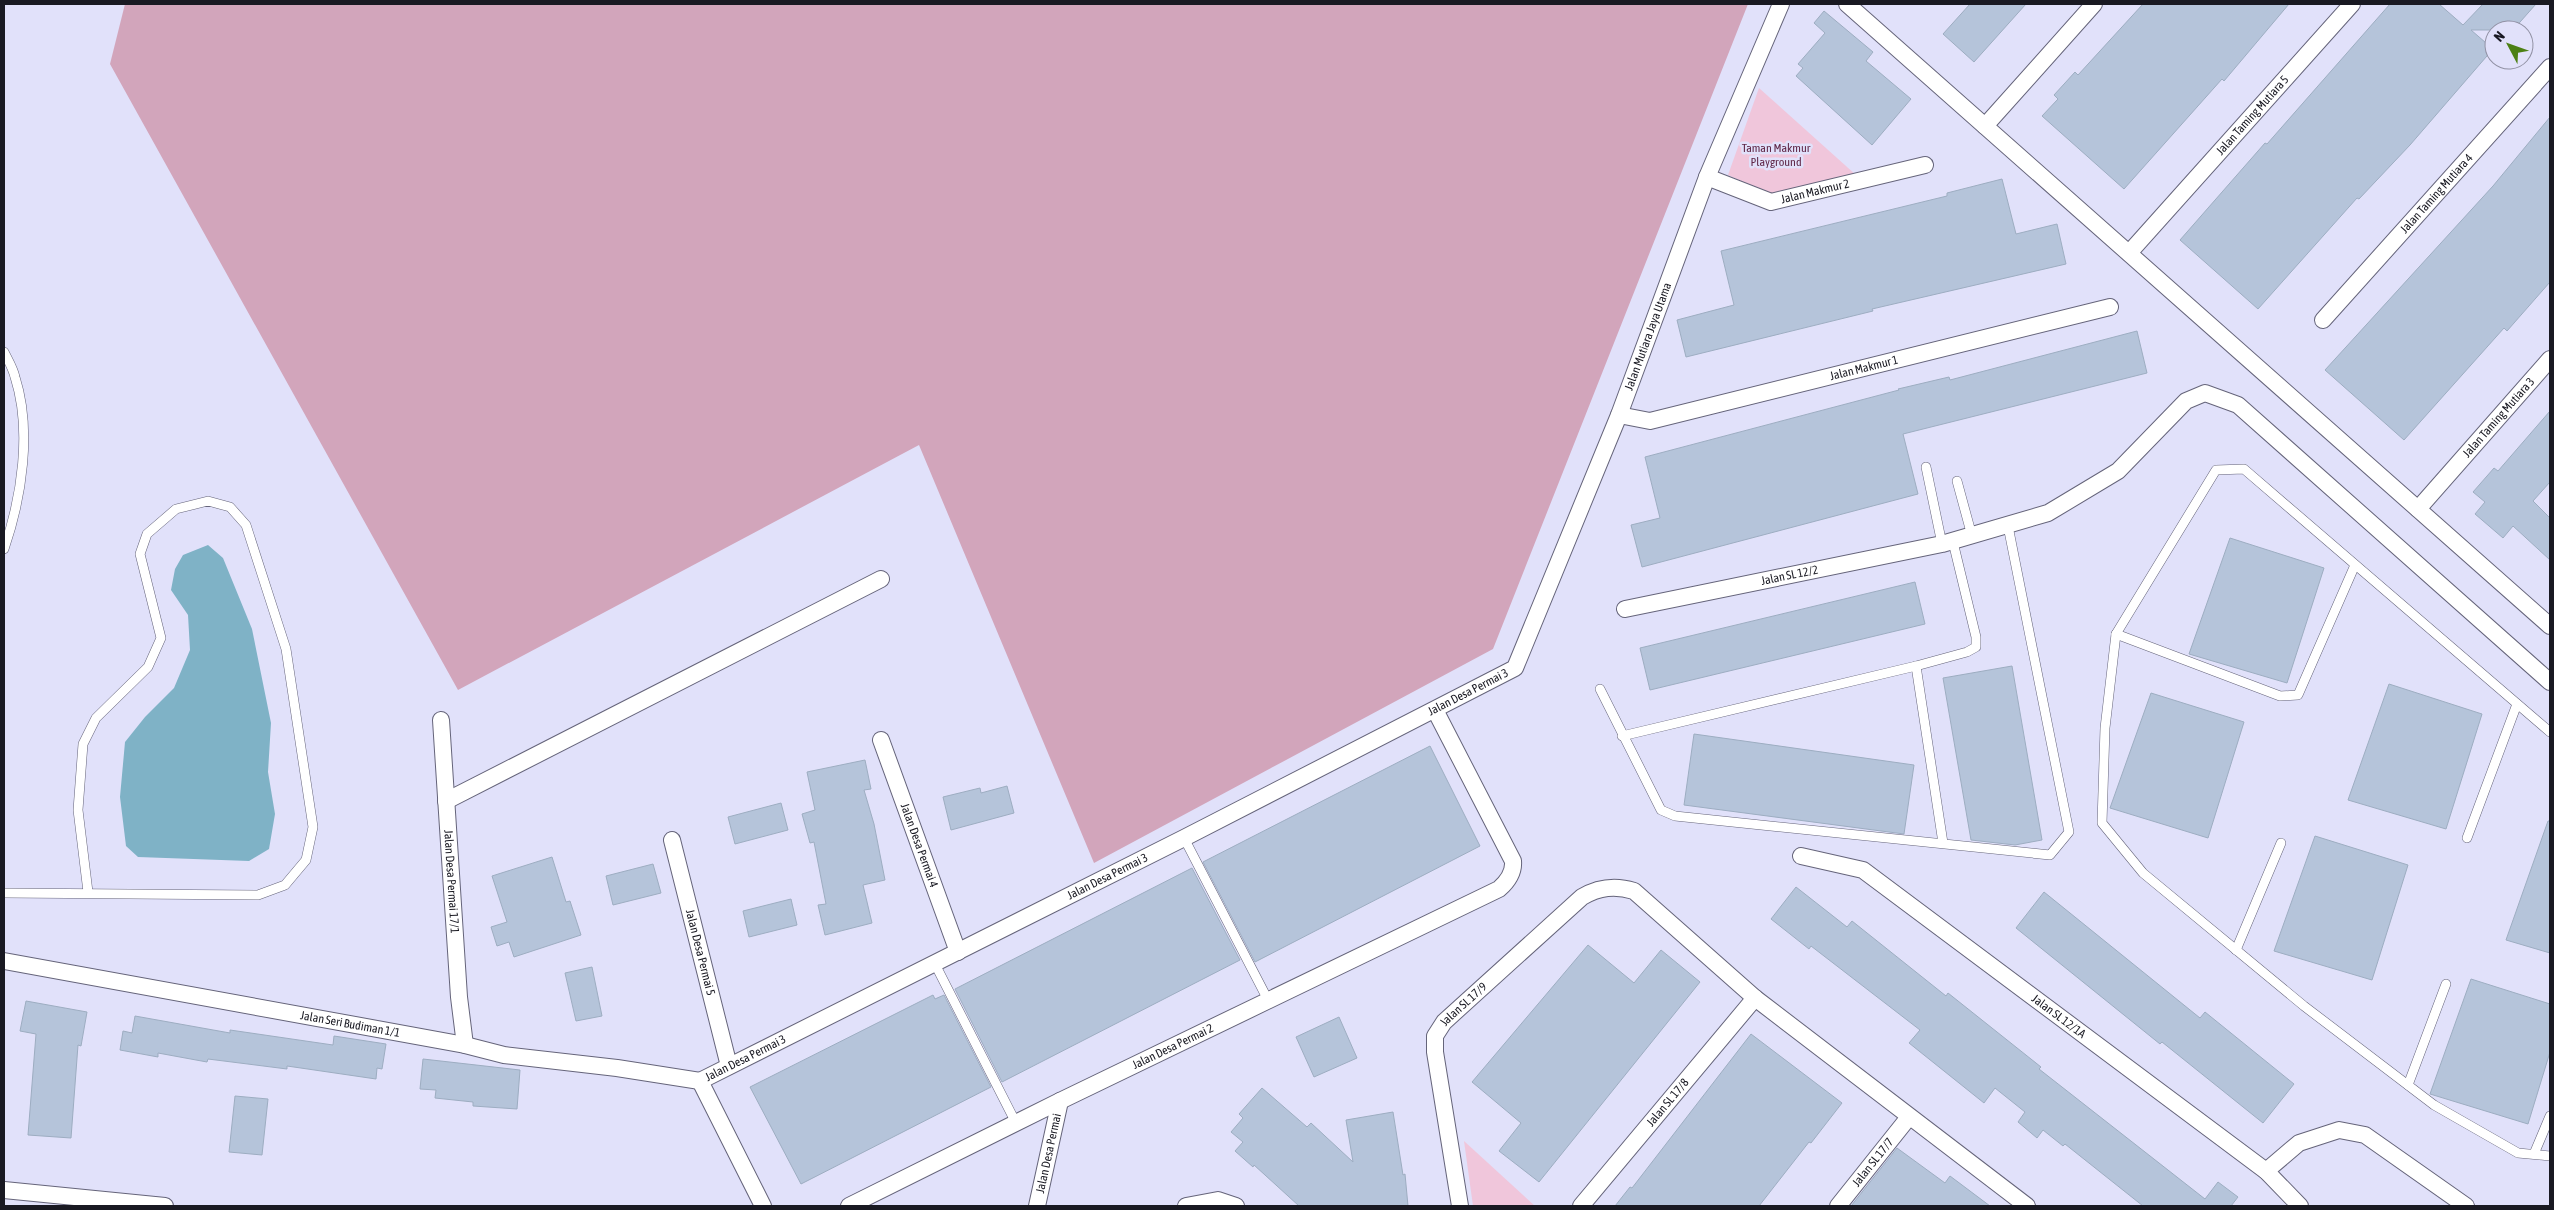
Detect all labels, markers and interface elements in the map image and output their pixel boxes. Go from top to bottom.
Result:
north arrow [2484,20,2534,70]
text: N [2490,28,2508,45]
street label: Jalan Taming Mutiara 5 [2213,73,2292,158]
park label: Taman Makmur Playground [1742,141,1811,169]
street label: Jalan Taming Mutiara 4 [2397,151,2476,236]
street label: Jalan Makmur 2 [1779,176,1851,206]
street label: Jalan Mutiara Jaya Utama [1622,281,1674,392]
street label: Jalan Makmur 1 [1828,353,1900,383]
street label: Jalan Taming Mutiara 3 [2460,375,2537,460]
street label: Jalan SL 12/2 [1760,563,1819,588]
street label: Jalan Desa Permai 3 [1426,666,1511,718]
street label: Jalan Desa Permai 4 [898,801,941,890]
street label: Jalan Desa Permai 17/1 [441,829,462,934]
street label: Jalan Desa Permai 3 [1065,850,1150,902]
street label: Jalan Desa Permai 5 [683,908,718,997]
street label: Jalan SL 17/9 [1437,979,1490,1028]
street label: Jalan SL 12/1A [2029,992,2089,1041]
street label: Jalan Seri Budiman 1/1 [299,1008,402,1040]
street label: Jalan Desa Permai 2 [1130,1021,1216,1072]
street label: Jalan Desa Permai 3 [703,1032,788,1084]
street label: Jalan SL 17/8 [1644,1075,1692,1129]
street label: Jalan Desa Permai [1033,1112,1064,1194]
street label: Jalan SL 17/7 [1849,1135,1897,1189]

